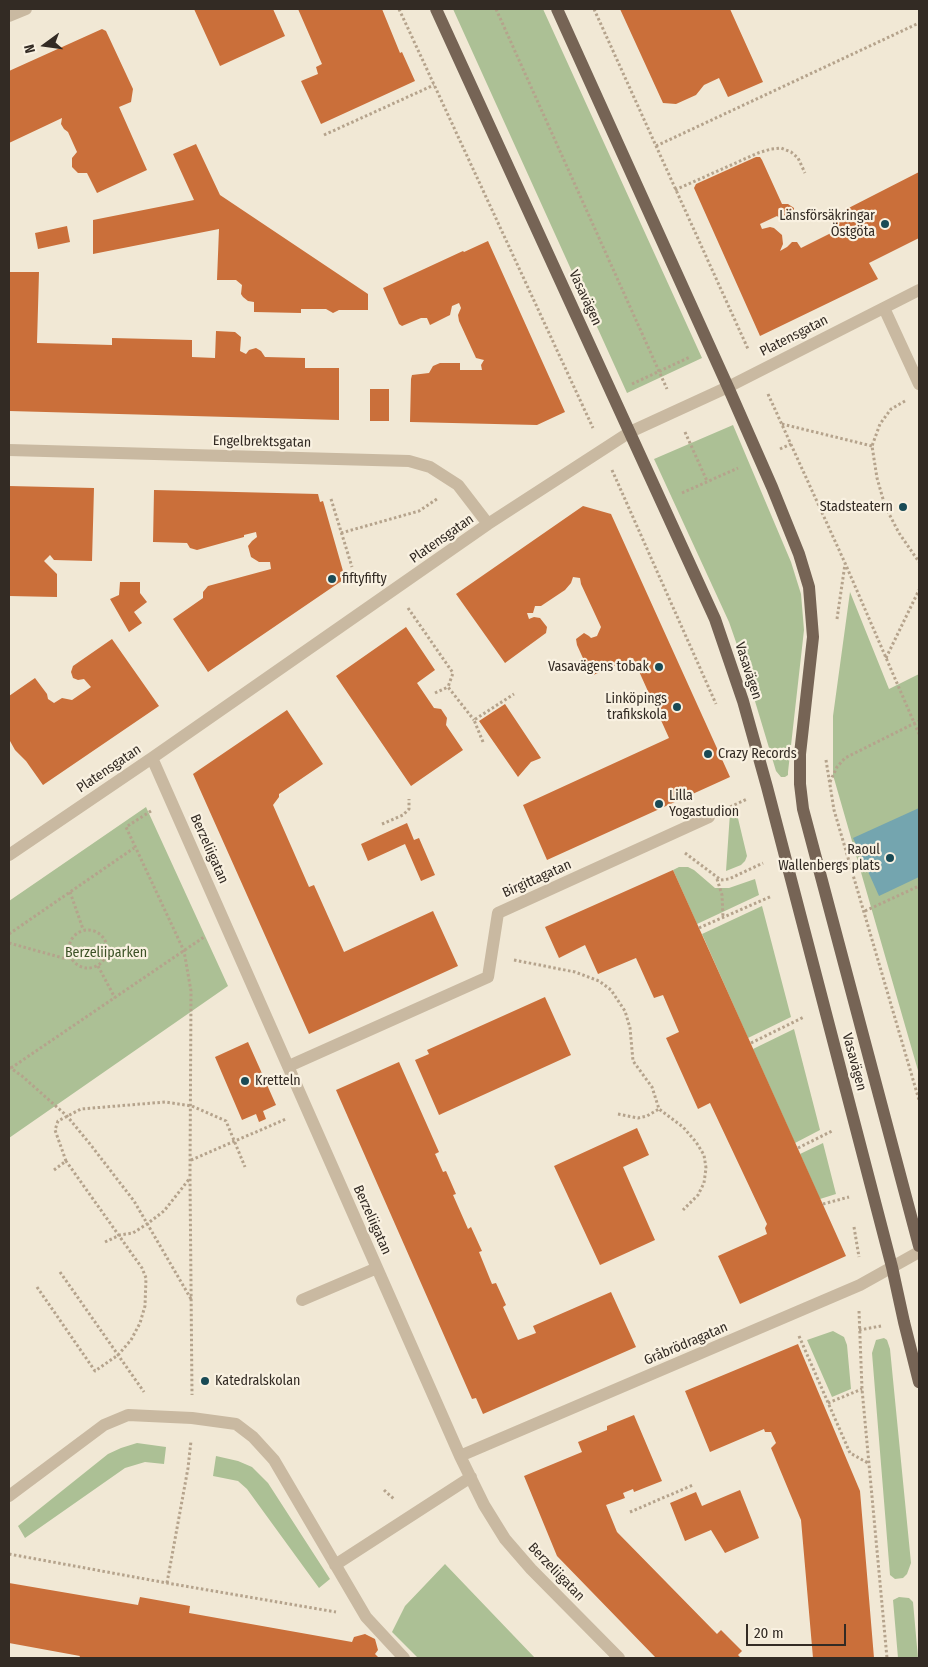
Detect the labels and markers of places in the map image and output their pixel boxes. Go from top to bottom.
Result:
place label: Länsförsäkringar Östgöta [779,208,875,240]
marker: Länsförsäkringar Östgöta [879,218,891,230]
place label: Stadsteatern [820,499,893,515]
marker: Stadsteatern [897,501,909,513]
place label: fiftyfifty [342,571,387,587]
marker: fiftyfifty [326,573,338,585]
place label: Vasavägens tobak [548,659,649,675]
marker: Vasavägens tobak [653,661,665,673]
place label: Linköpings trafikskola [605,691,667,724]
marker: Linköpings trafikskola [671,701,683,713]
place label: Crazy Records [718,746,797,762]
marker: Crazy Records [702,748,714,760]
place label: Lilla Yogastudion [669,788,739,820]
marker: Lilla Yogastudion [653,798,665,810]
place label: Raoul Wallenbergs plats [778,842,880,874]
marker: Raoul Wallenbergs plats [884,852,896,864]
place label: Kretteln [255,1073,301,1089]
marker: Kretteln [239,1075,251,1087]
place label: Katedralskolan [215,1373,300,1389]
marker: Katedralskolan [199,1375,211,1387]

